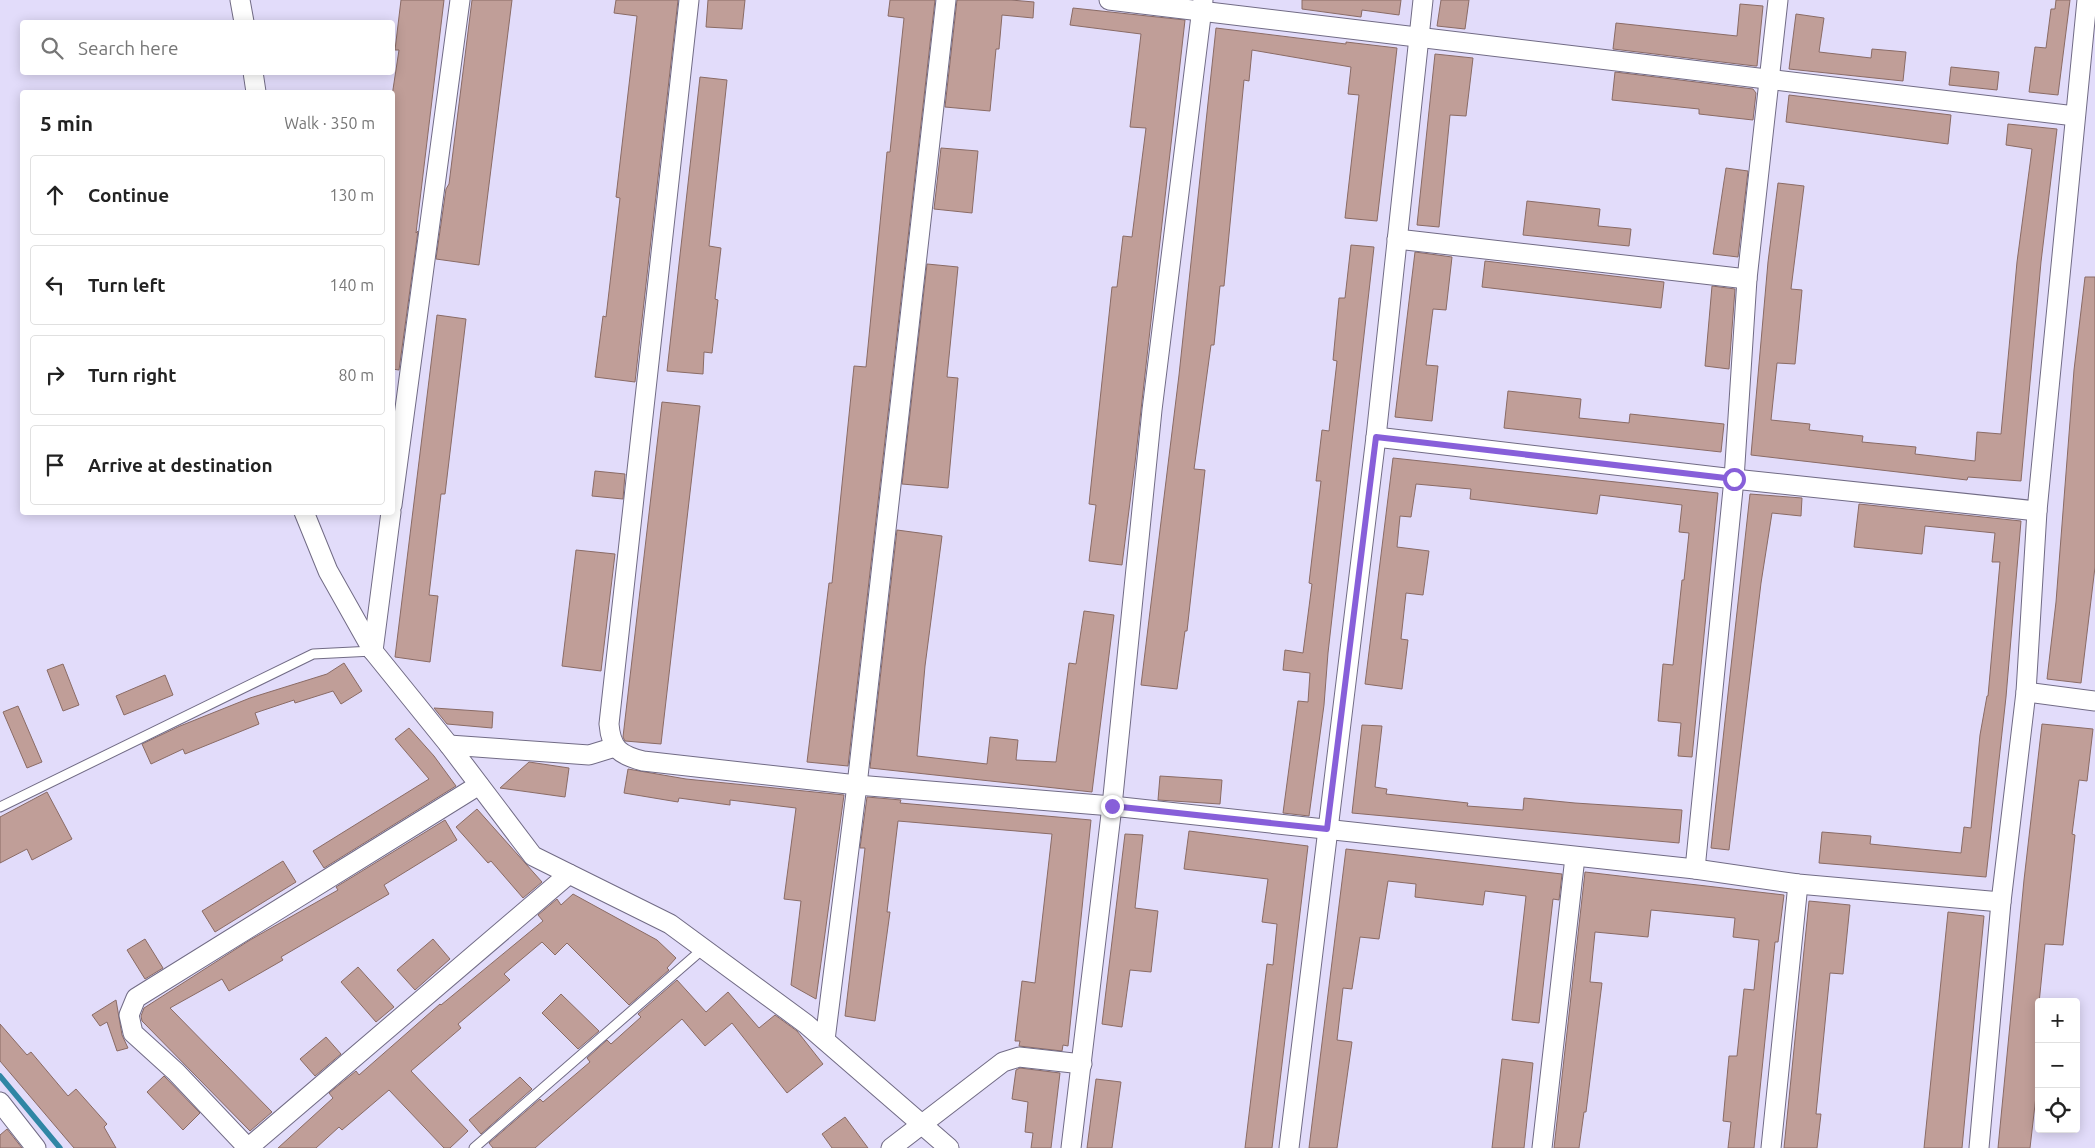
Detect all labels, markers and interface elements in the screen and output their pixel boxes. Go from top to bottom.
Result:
search box [20,20,395,75]
icon: search [38,34,66,62]
text: Search here [78,37,178,59]
text: 5 min [40,111,93,135]
text: Walk · 350 m [284,114,375,132]
icon: ahead [41,181,69,209]
text: Continue [88,184,169,206]
text: 130 m [329,186,374,204]
icon: left [41,271,69,299]
text: Turn left [88,274,166,296]
text: 140 m [329,276,374,294]
icon: right [41,361,69,389]
text: Turn right [88,364,176,386]
text: 80 m [338,366,374,384]
icon: arrive [41,451,69,479]
text: Arrive at destination [88,454,273,476]
route start [1723,468,1746,491]
route end [1101,795,1124,818]
map controls [2035,998,2080,1133]
button: + [2035,998,2080,1043]
button: − [2035,1043,2080,1088]
button: locate [2035,1088,2080,1133]

